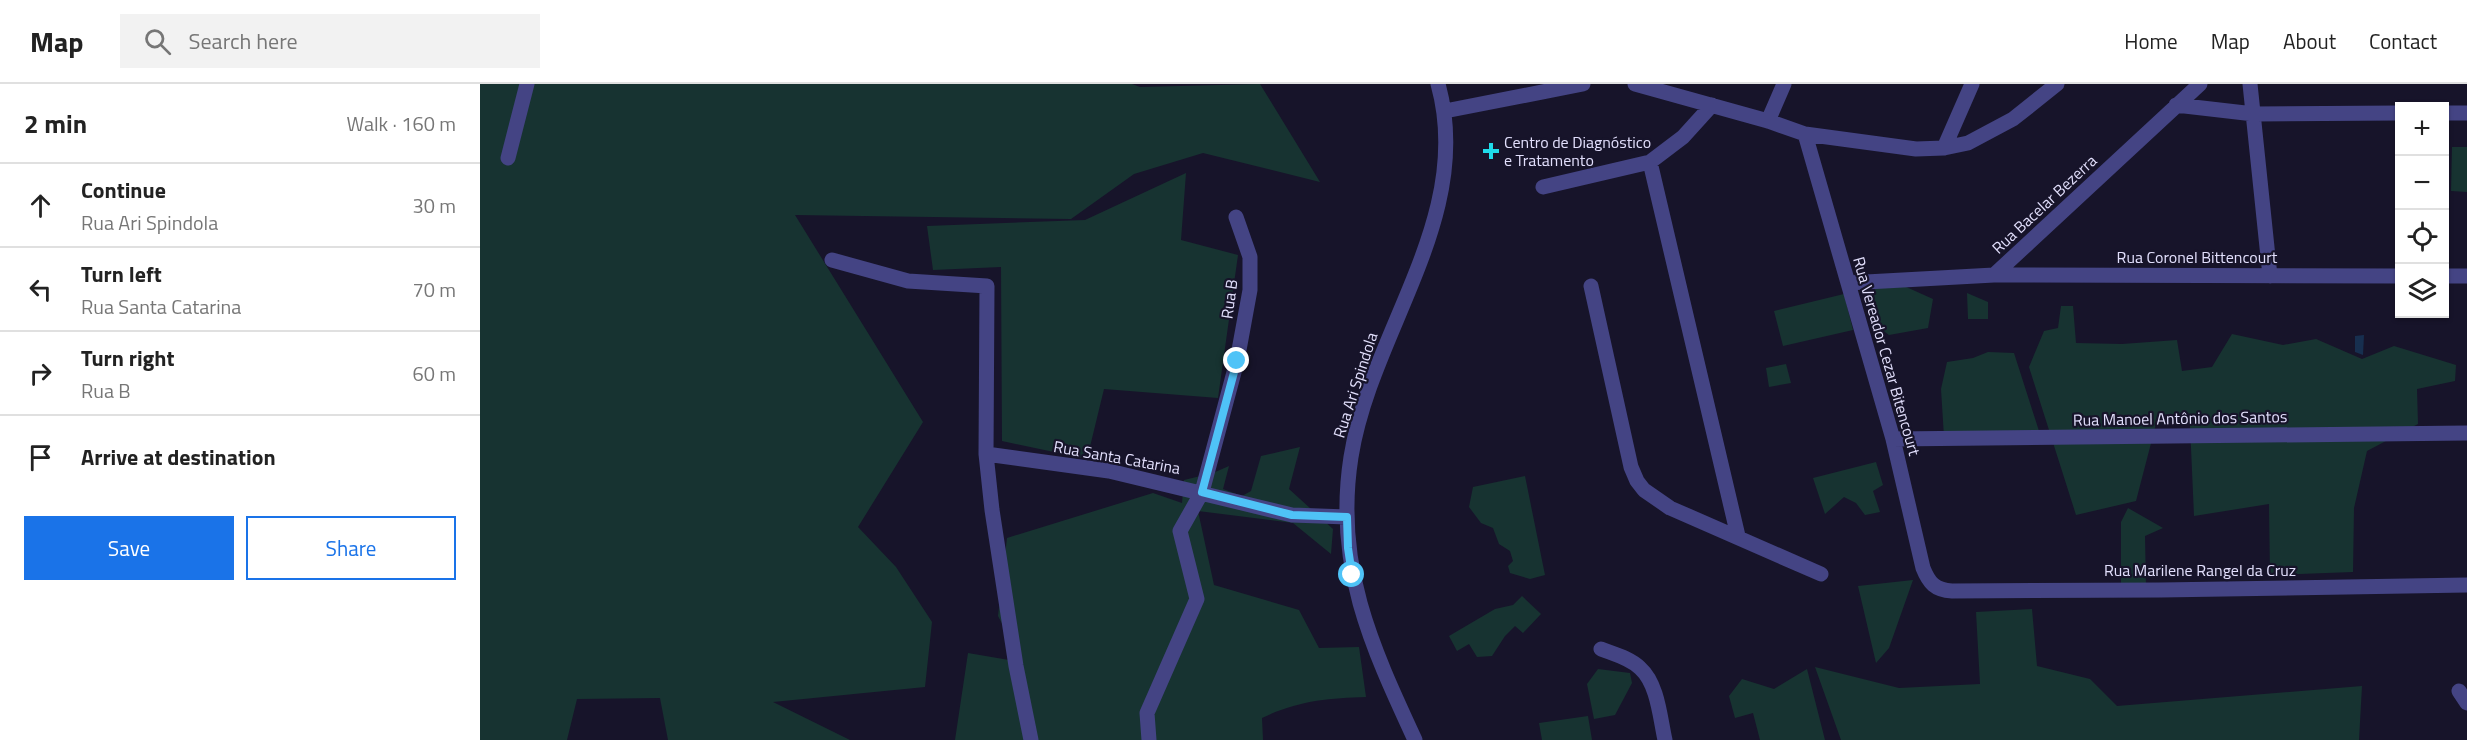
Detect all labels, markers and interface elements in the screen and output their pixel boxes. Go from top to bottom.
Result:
search box [120,14,540,68]
text: Map [30,20,84,63]
text: Search here [189,24,298,58]
icon: search [141,25,174,58]
text: Home [2124,25,2178,57]
text: Map [2211,25,2250,57]
text: About [2283,25,2336,57]
text: Contact [2369,25,2437,57]
map controls [2395,102,2449,318]
button: + [2395,102,2449,156]
text: 2 min [24,104,87,143]
text: Walk · 160 m [347,108,456,139]
place label: Centro de Diagnóstico e Tratamento [1504,130,1651,172]
marker: Centro de Diagnóstico e Tratamento [1482,142,1500,160]
street label: Rua Bacelar Bezerra [1986,149,2102,259]
button: − [2395,156,2449,210]
text: Continue [81,173,166,207]
icon: ahead [24,189,57,222]
text: 30 m [412,190,456,221]
text: Rua Ari Spindola [81,207,218,238]
button: locate [2395,210,2449,264]
street label: Rua Coronel Bittencourt [2117,245,2278,269]
street label: Rua Vereador Cezar Bitencourt [1847,254,1927,459]
text: Turn left [81,257,162,291]
button: layers [2395,264,2449,318]
icon: left [24,273,57,306]
text: 70 m [412,274,456,305]
street label: Rua B [1214,278,1244,320]
text: Rua Santa Catarina [81,291,241,322]
street label: Rua Ari Spindola [1327,329,1383,441]
text: Turn right [81,341,175,375]
route end [1223,347,1249,373]
icon: right [24,357,57,390]
text: 60 m [412,358,456,389]
text: Rua B [81,375,131,406]
street label: Rua Manoel Antônio dos Santos [2073,404,2287,432]
street label: Rua Santa Catarina [1052,434,1182,480]
text: Arrive at destination [81,440,276,474]
icon: arrive [24,441,57,474]
button: Save [24,516,234,580]
button: Share [246,516,456,580]
street label: Rua Marilene Rangel da Cruz [2104,558,2296,582]
route start [1338,561,1364,587]

